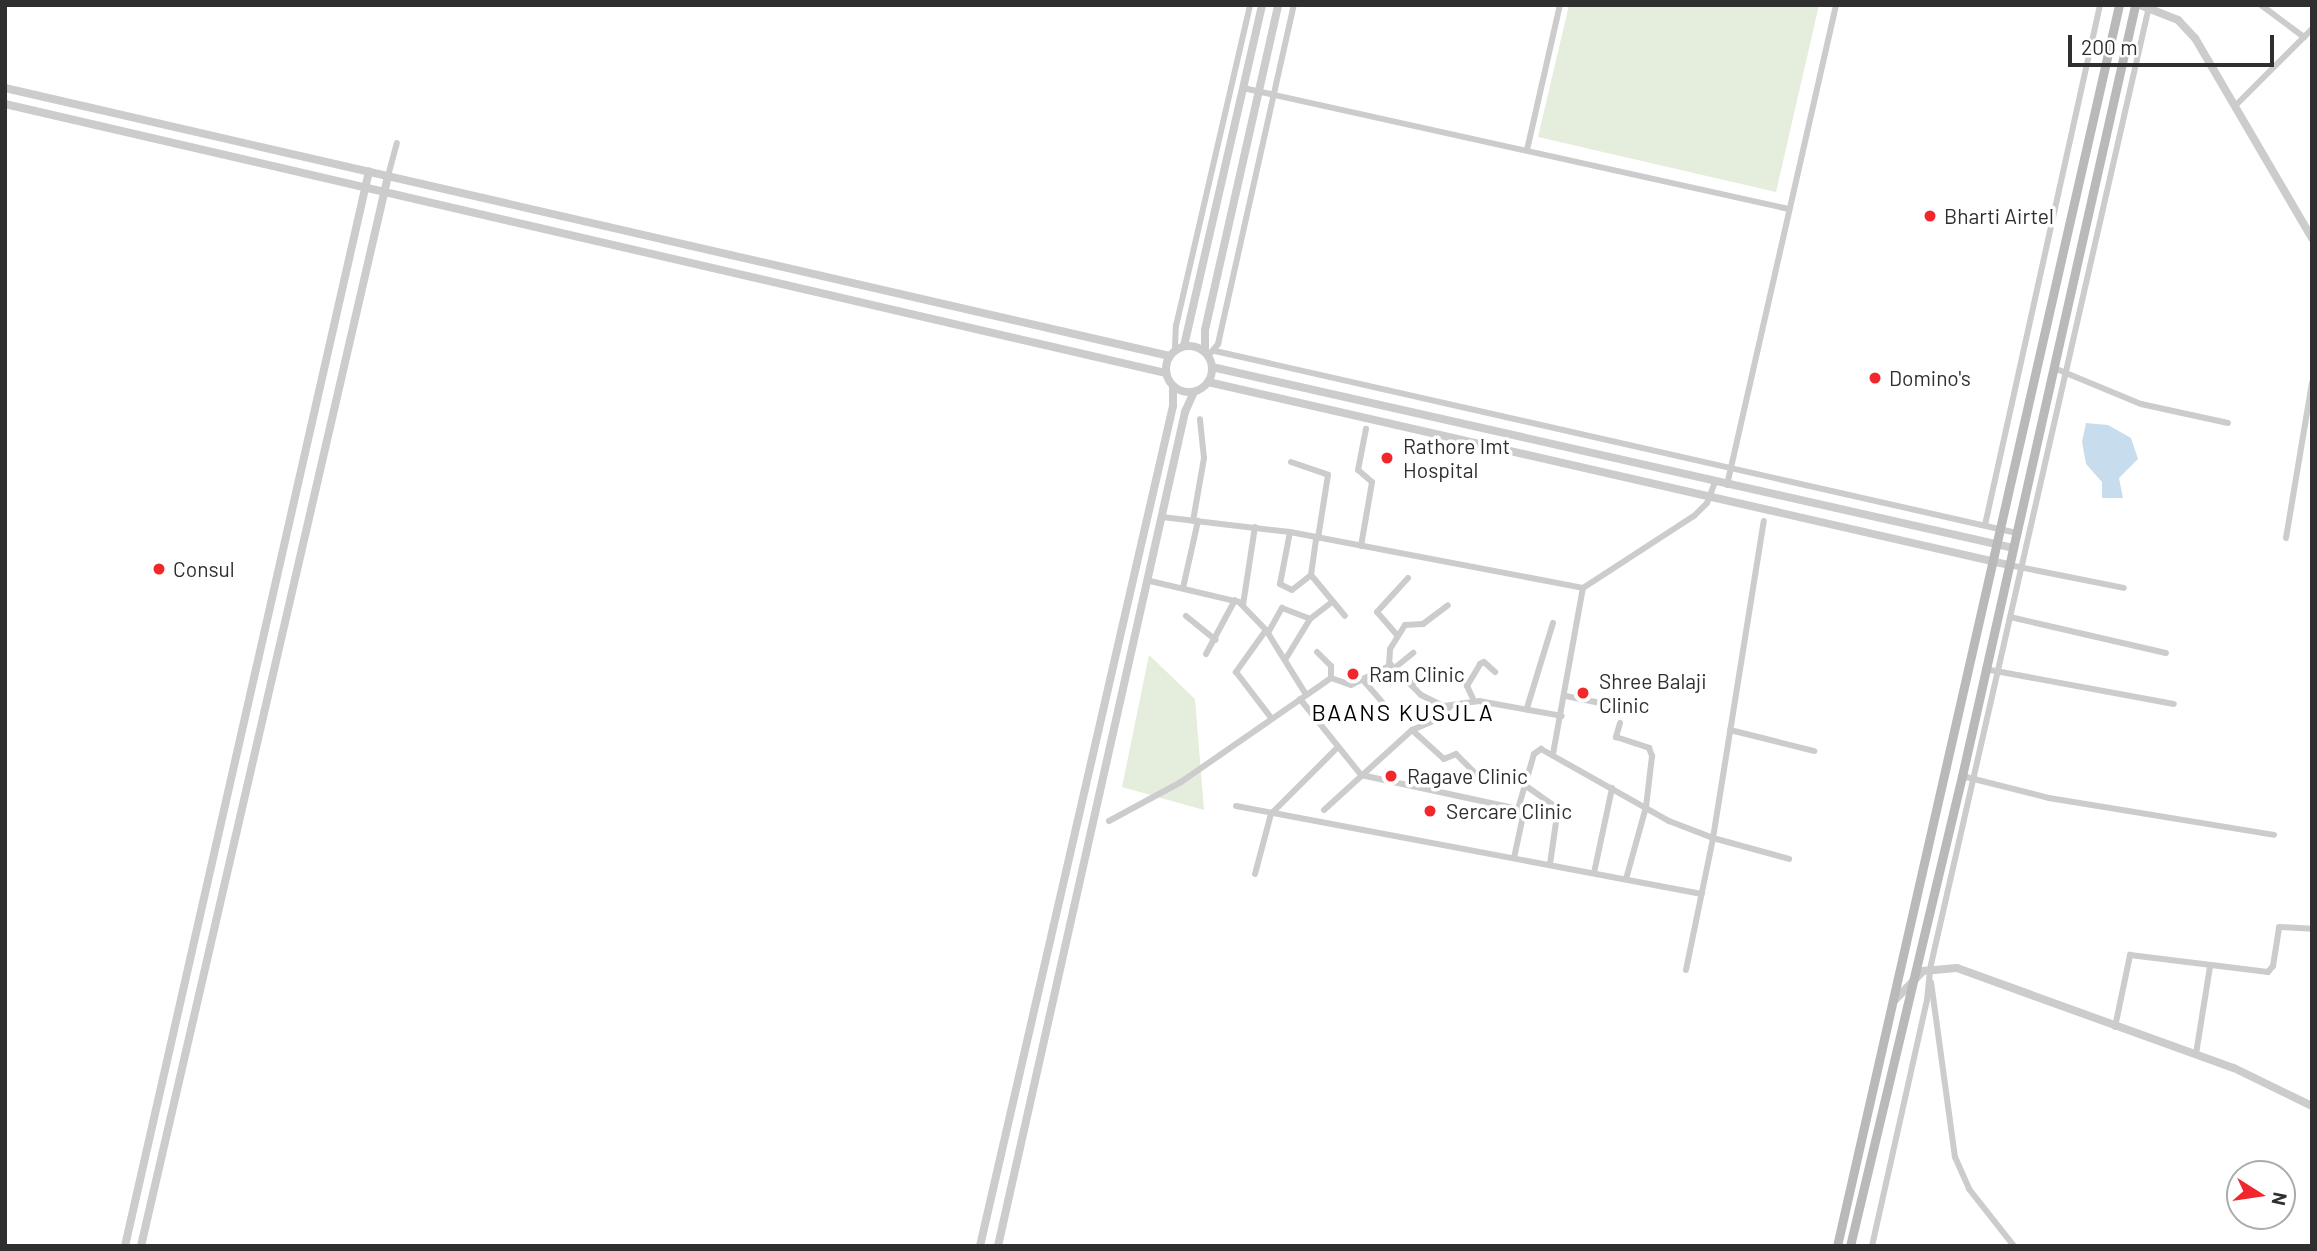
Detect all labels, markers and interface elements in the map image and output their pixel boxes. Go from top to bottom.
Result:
scale bar [2072,21,2278,65]
text: 200 m [2081,34,2138,59]
place label: Bharti Airtel [1944,203,2054,229]
marker: Bharti Airtel [1922,208,1938,224]
place label: Domino's [1889,365,1971,391]
marker: Domino's [1867,370,1883,386]
place label: Rathore Imt Hospital [1403,433,1510,483]
marker: Rathore Imt Hospital [1377,448,1397,468]
place label: Consul [173,556,235,582]
marker: Consul [151,561,167,577]
place label: Ram Clinic [1369,661,1465,687]
marker: Ram Clinic [1343,664,1363,684]
place label: Shree Balaji Clinic [1599,668,1707,718]
marker: Shree Balaji Clinic [1573,683,1593,703]
district label: BAANS KUSJLA [1313,698,1493,726]
place label: Ragave Clinic [1407,763,1528,789]
marker: Ragave Clinic [1381,766,1401,786]
place label: Sercare Clinic [1446,798,1572,824]
marker: Sercare Clinic [1420,801,1440,821]
north arrow [2226,1160,2296,1230]
text: N [2268,1190,2293,1208]

